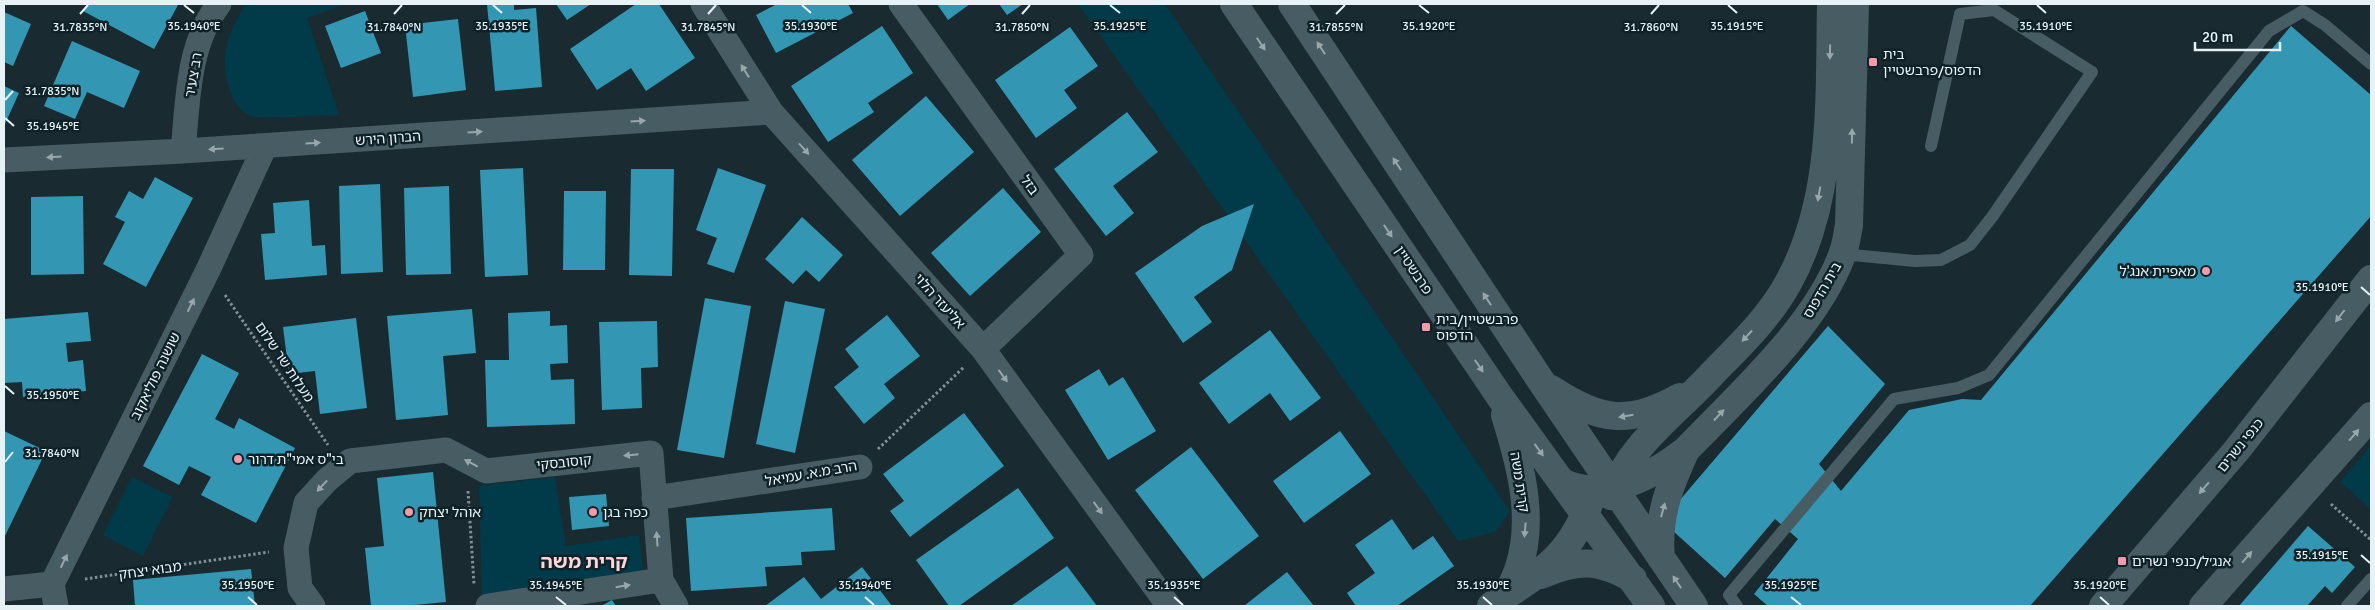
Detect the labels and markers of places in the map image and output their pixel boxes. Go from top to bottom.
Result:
place label: בית הדפוס/פרבשטיין [1883,46,1981,79]
marker: בית הדפוס/פרבשטיין [1867,56,1879,68]
place label: מאפיית אנג'ל [2120,263,2196,280]
marker: מאפיית אנג'ל [2200,265,2212,277]
place label: פרבשטיין/בית הדפוס [1436,311,1518,344]
marker: פרבשטיין/בית הדפוס [1420,321,1432,333]
place label: בי"ס אמי"ת דרור [248,451,344,468]
marker: בי"ס אמי"ת דרור [232,453,244,465]
place label: אוהל יצחק [419,504,481,521]
place label: כפה בגן [603,504,648,521]
marker: אוהל יצחק [403,506,415,518]
marker: כפה בגן [587,506,599,518]
place label: אנג׳ל/כנפי נשרים [2132,553,2232,570]
marker: אנג׳ל/כנפי נשרים [2116,555,2128,567]

